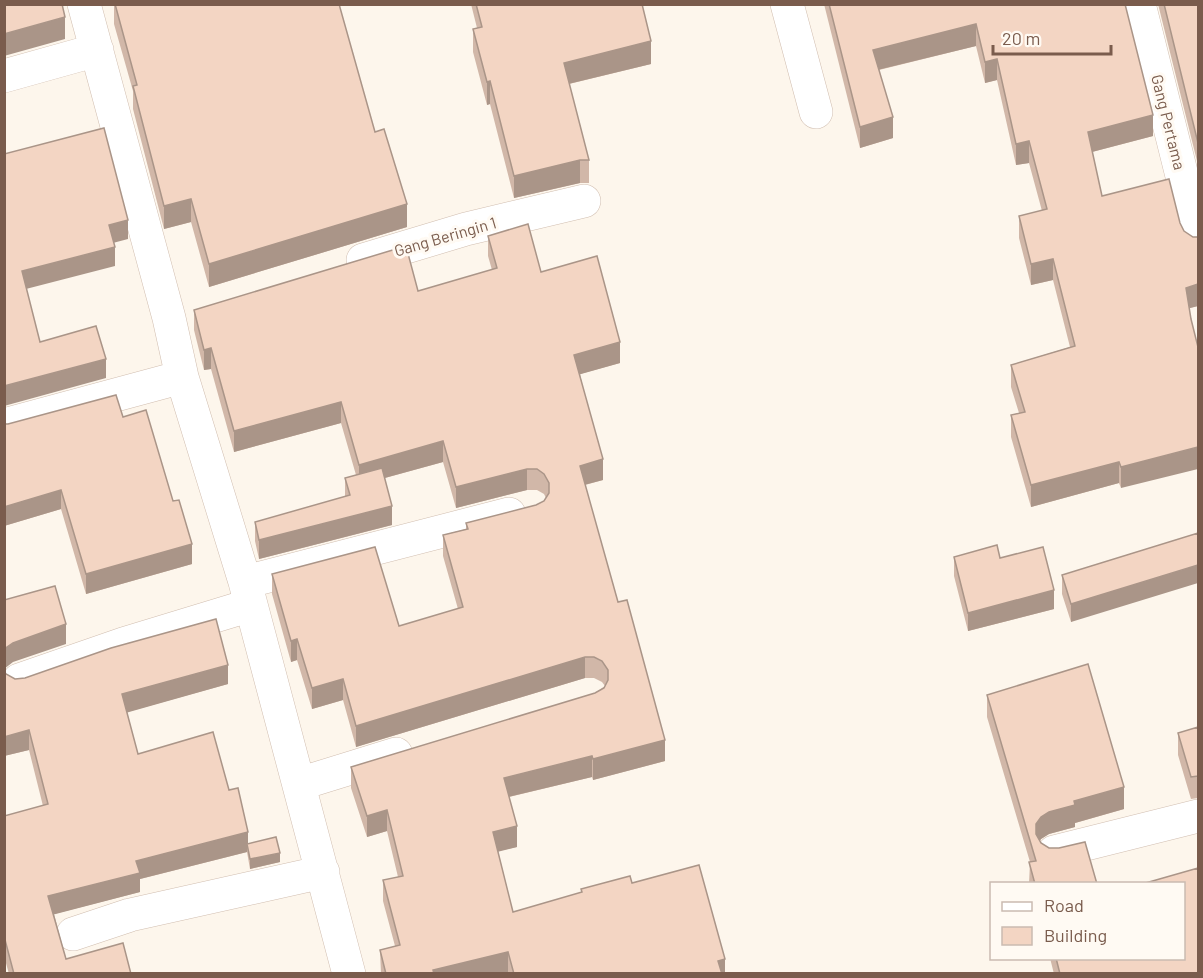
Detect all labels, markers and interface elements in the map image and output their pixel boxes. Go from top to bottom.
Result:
scale bar [993,18,1112,56]
text: 20 m [1002,27,1040,49]
street label: Gang Pertama [1148,72,1190,172]
street label: Gang Beringin 1 [392,212,498,260]
legend [990,882,1185,960]
text: Road [1044,894,1084,916]
text: Building [1044,924,1107,946]

